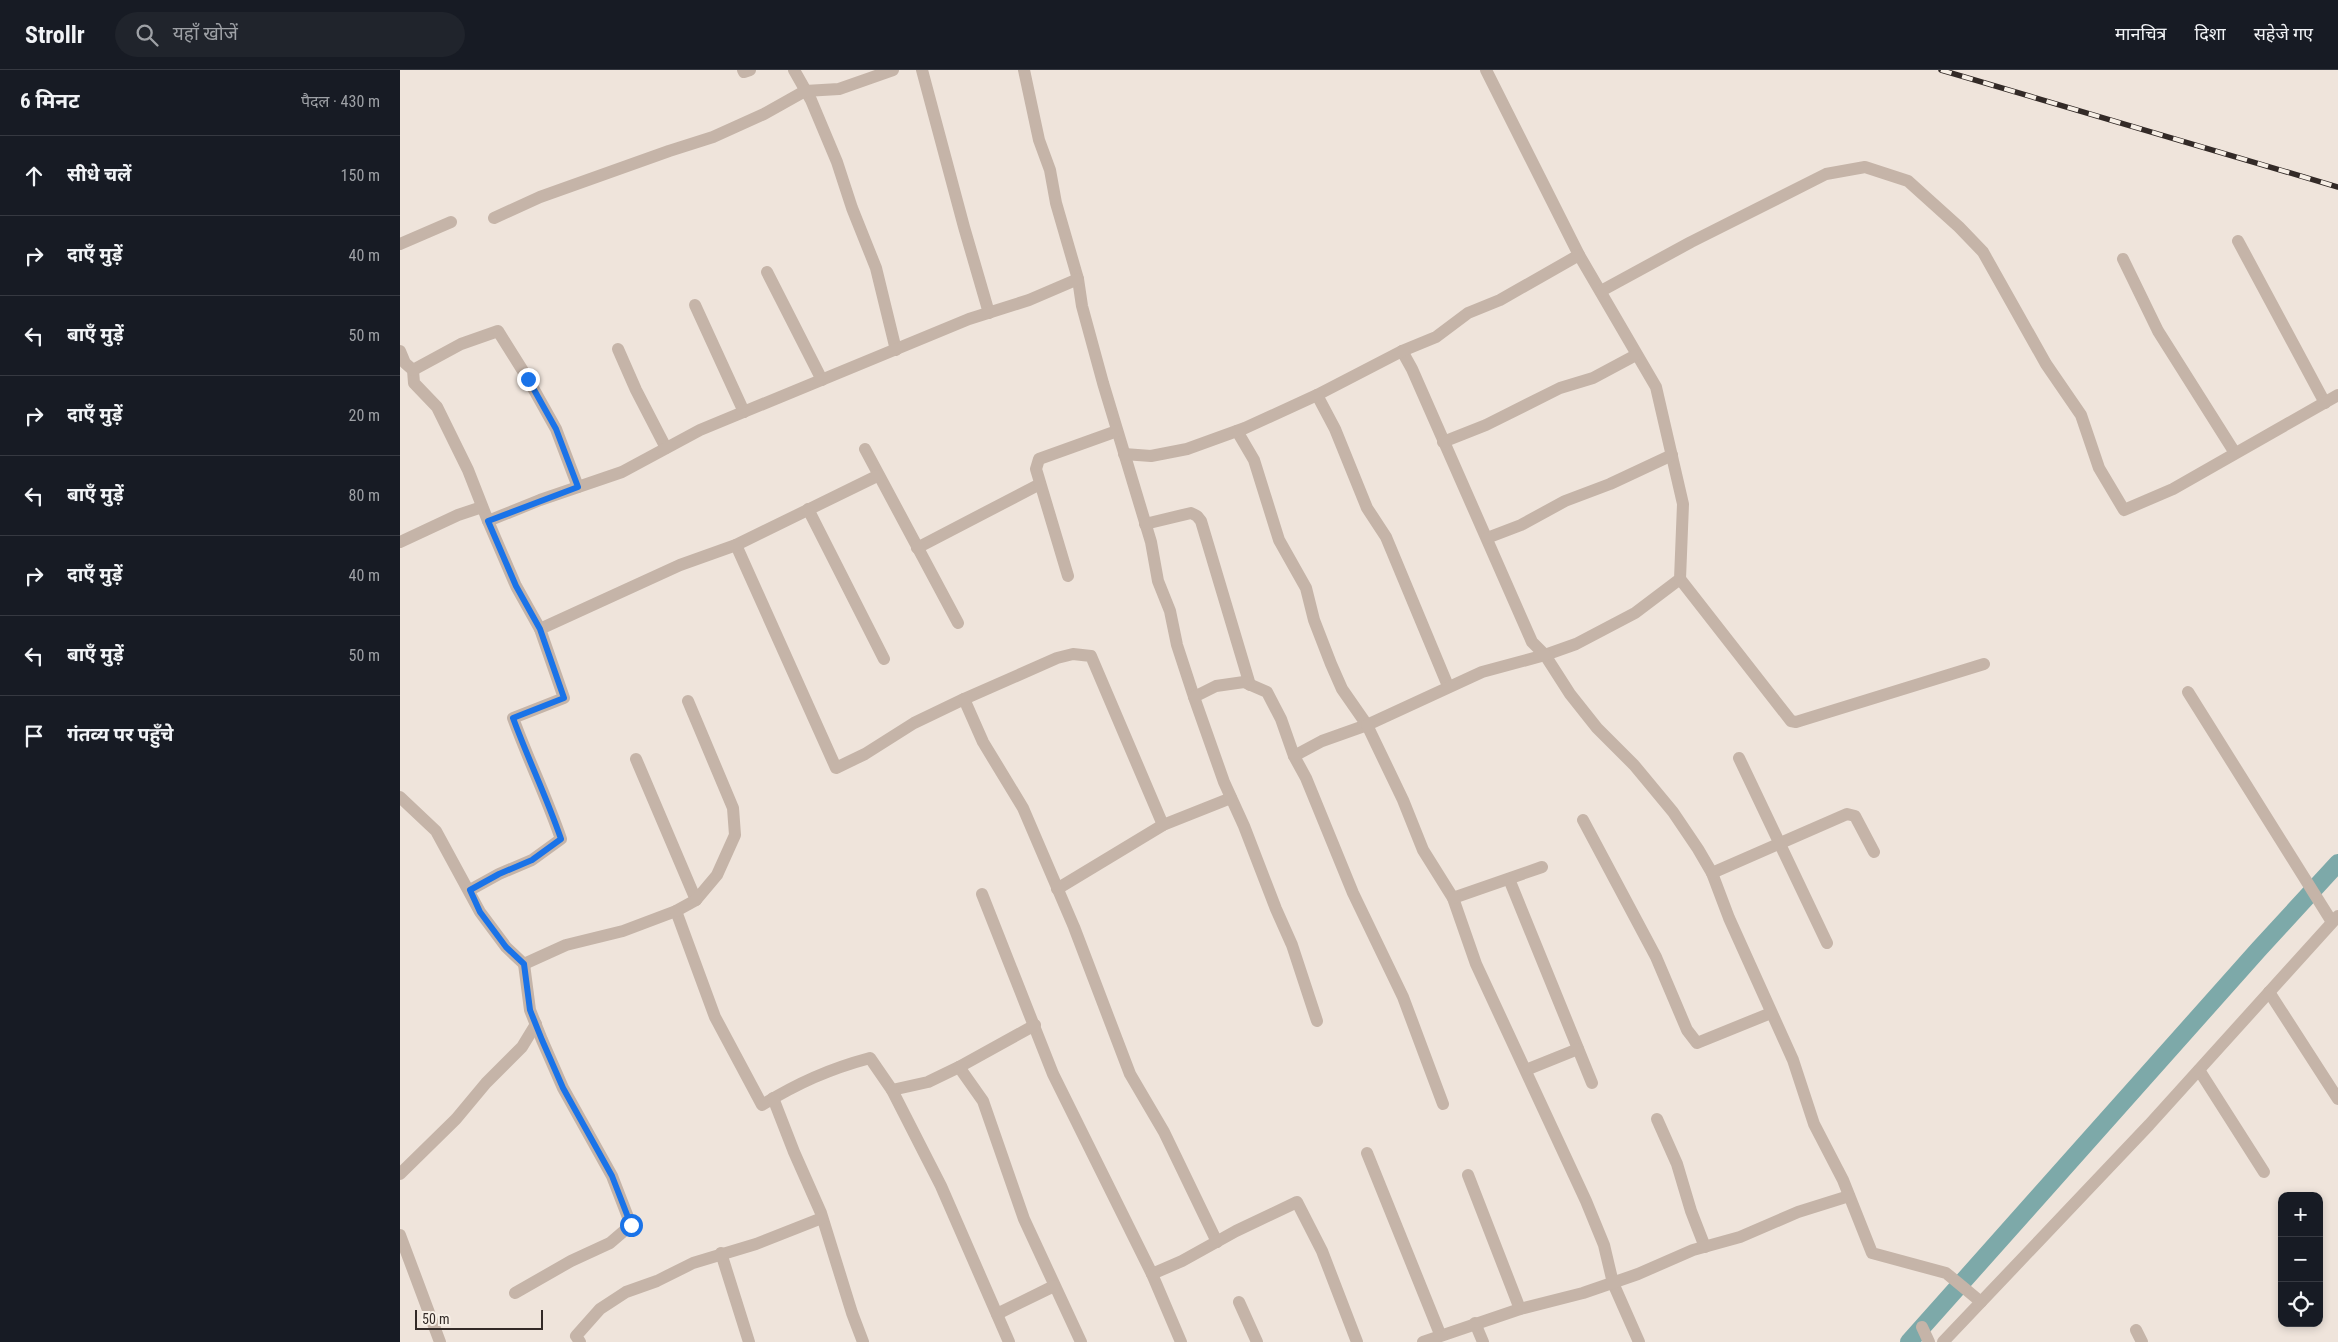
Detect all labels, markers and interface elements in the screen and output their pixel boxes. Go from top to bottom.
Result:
search box [115,12,465,57]
text: Strollr [25,21,85,49]
icon: search [133,21,161,49]
text: यहाँ खोजें [173,22,238,45]
text: मानचित्र [2115,23,2167,44]
text: दिशा [2195,23,2226,44]
text: सहेजे गए [2254,23,2313,44]
text: 6 मिनट [20,89,80,113]
text: पैदल · 430 m [301,92,380,111]
icon: ahead [20,162,48,190]
text: सीधे चलें [67,163,131,186]
text: 150 m [341,166,380,185]
icon: right [20,242,48,270]
text: दाएँ मुड़ें [67,243,122,266]
text: 40 m [348,246,380,265]
icon: left [20,322,48,350]
text: बाएँ मुड़ें [67,323,123,346]
text: 50 m [348,326,380,345]
route end [517,368,540,391]
icon: right [20,402,48,430]
text: दाएँ मुड़ें [67,403,122,426]
text: 20 m [348,406,380,425]
icon: left [20,482,48,510]
text: बाएँ मुड़ें [67,483,123,506]
text: 80 m [348,486,380,505]
icon: right [20,562,48,590]
text: दाएँ मुड़ें [67,563,122,586]
text: 40 m [348,566,380,585]
icon: left [20,642,48,670]
text: बाएँ मुड़ें [67,643,123,666]
text: 50 m [348,646,380,665]
icon: arrive [20,722,48,750]
text: गंतव्य पर पहुँचे [67,723,173,746]
map controls [2278,1192,2323,1327]
button: + [2278,1192,2323,1237]
route start [620,1214,643,1237]
button: − [2278,1237,2323,1282]
button: locate [2278,1282,2323,1327]
scale bar [415,1307,542,1330]
text: 50 m [422,1311,450,1327]

